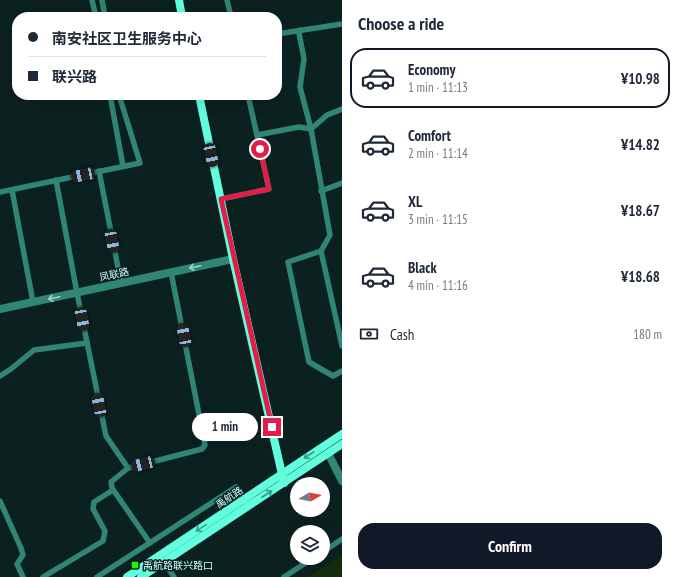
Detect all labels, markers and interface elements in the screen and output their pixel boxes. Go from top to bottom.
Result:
text: Choose a ride [358,12,444,35]
text: 南安社区卫生服务中心 [52,29,202,48]
icon: car [360,60,396,96]
text: Economy [408,60,456,79]
text: 联兴路 [52,67,97,86]
text: ¥10.98 [621,69,660,88]
text: 1 min · 11:13 [408,79,468,96]
icon: car [360,126,396,162]
text: Comfort [408,126,451,145]
text: ¥14.82 [621,135,660,154]
route start [251,140,269,158]
car [203,142,219,168]
text: 2 min · 11:14 [408,145,468,162]
car [70,167,96,183]
icon: car [360,192,396,228]
text: XL [408,192,422,211]
text: ¥18.67 [621,201,660,220]
text: 3 min · 11:15 [408,211,468,228]
car [104,228,120,254]
icon: car [360,258,396,294]
text: Black [408,258,437,277]
one-way arrow [189,264,202,272]
street label: 凤联路 [98,265,130,284]
text: ¥18.68 [621,267,660,286]
text: 4 min · 11:16 [408,277,468,294]
one-way arrow [48,294,61,302]
car [74,306,90,332]
car [176,322,192,348]
icon: cash [358,323,380,345]
text: Cash [390,325,414,344]
text: 180 m [633,326,662,343]
car [91,392,107,418]
callout: 1 min [192,413,258,441]
text: 1 min [212,418,238,435]
route end [263,418,281,436]
one-way arrow [303,452,315,460]
car [130,455,156,473]
north arrow [290,477,330,517]
map controls [290,477,330,565]
street label: 禹航路 [213,484,245,511]
one-way arrow [261,490,273,498]
button: Confirm [358,523,662,569]
one-way arrow [196,524,207,532]
button: layers [290,525,330,565]
place label: 禹航路联兴路口 [143,559,213,572]
marker: 禹航路联兴路口 [130,560,140,570]

